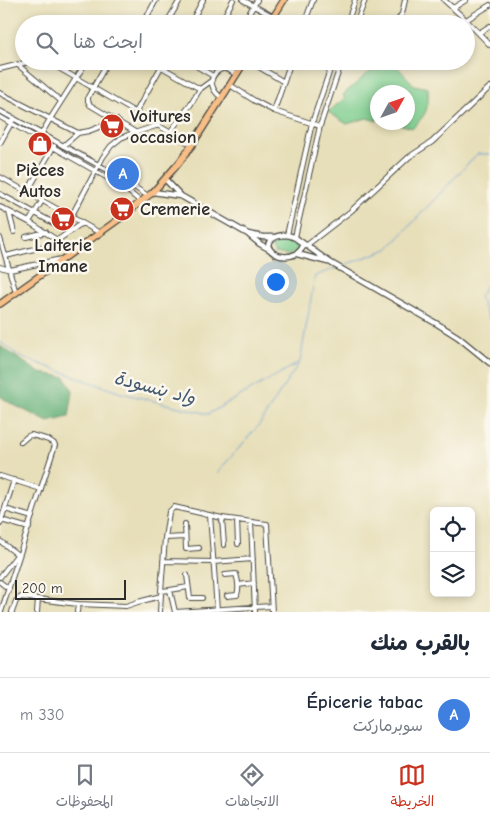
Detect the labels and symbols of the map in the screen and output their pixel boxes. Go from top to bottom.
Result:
north arrow [370,85,415,130]
place label: Voitures occasion [130,106,196,148]
supermarket icon: Voitures occasion [99,113,125,139]
shop icon: Pièces Autos [27,131,53,157]
pin: A [107,155,139,193]
place label: Pièces Autos [16,160,64,202]
supermarket icon: Cremerie [109,196,135,222]
place label: Cremerie [140,199,210,220]
supermarket icon: Laiterie Imane [50,206,76,232]
place label: Laiterie Imane [34,235,92,277]
your location [263,269,289,295]
water label: واد بنسودة [112,367,198,409]
scale bar [15,577,126,600]

